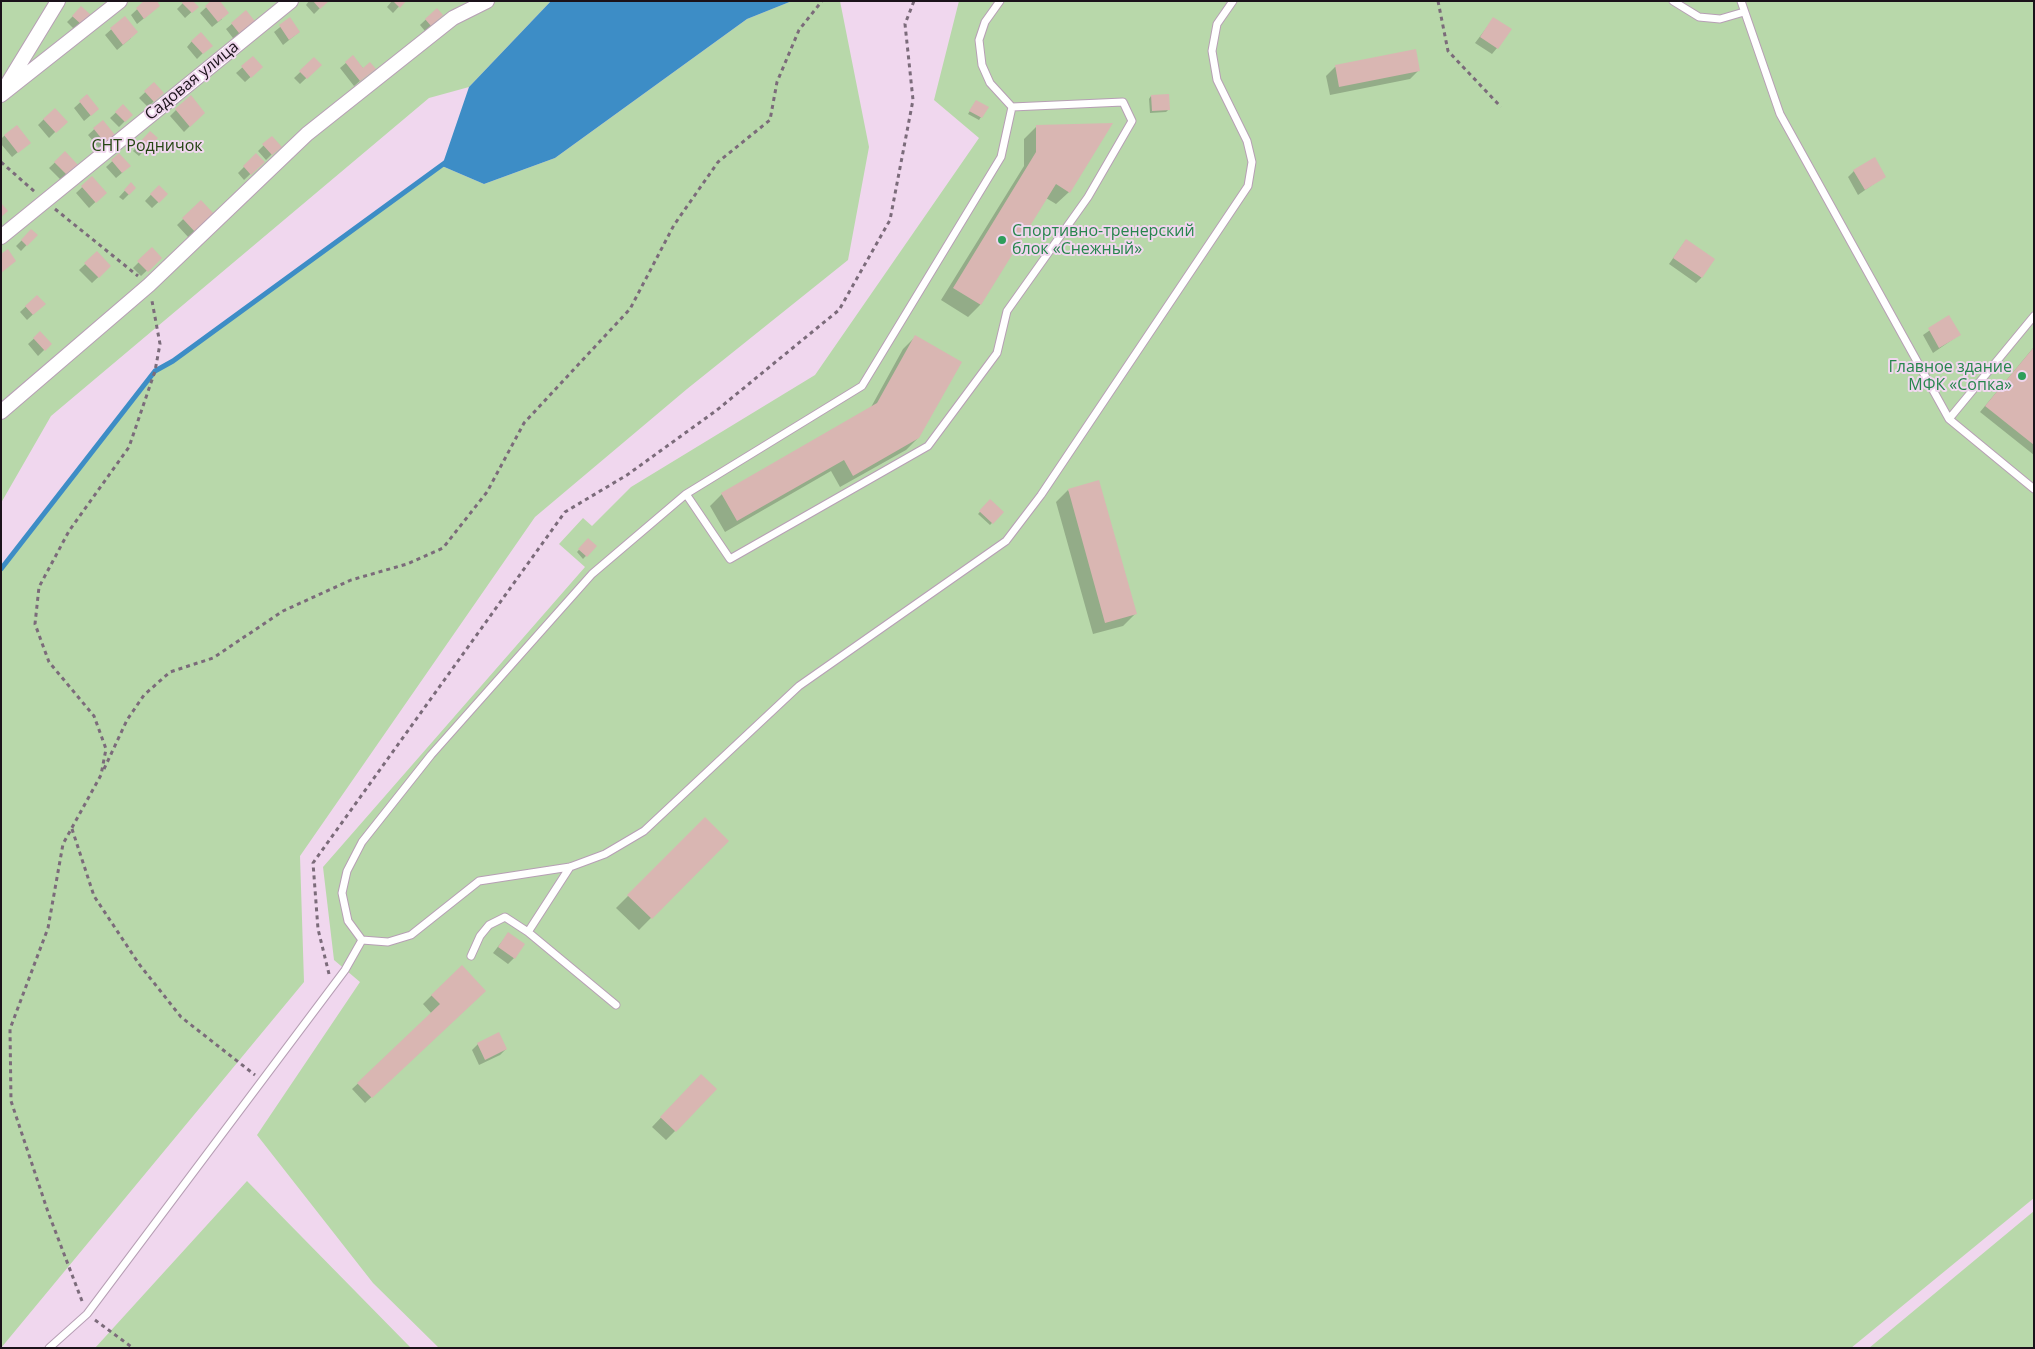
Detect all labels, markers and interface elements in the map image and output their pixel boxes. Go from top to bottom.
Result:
street label: Садовая улица [141,37,243,125]
park label: СНТ Родничок [91,136,203,156]
place label: Спортивно-тренерский блок «Снежный» [1012,221,1195,259]
marker: Спортивно-тренерский блок «Снежный» [996,234,1008,246]
place label: Главное здание МФК «Сопка» [1888,357,2012,395]
marker: Главное здание МФК «Сопка» [2016,370,2028,382]

